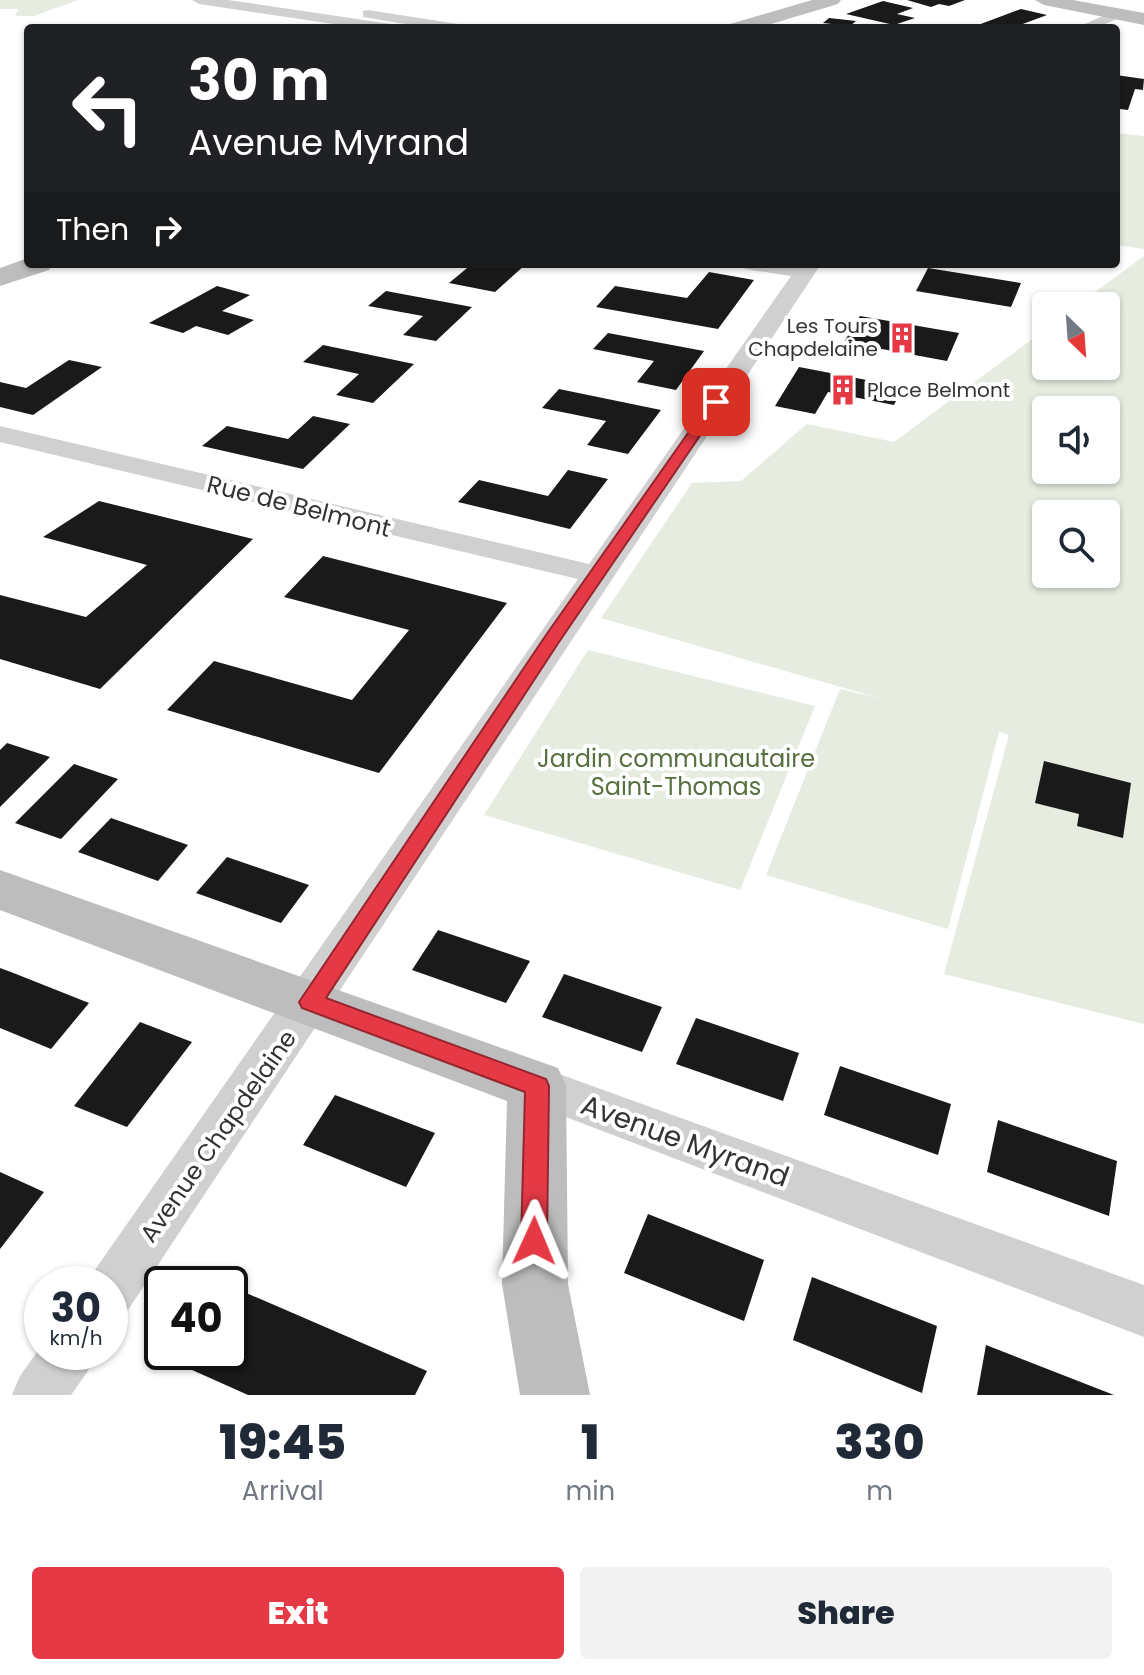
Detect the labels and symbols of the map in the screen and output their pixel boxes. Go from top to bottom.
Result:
north arrow [1032,292,1120,380]
place label: Les Tours Chapdelaine [748,312,878,363]
building icon: Les Tours Chapdelaine [885,321,919,355]
pin [682,368,750,436]
building icon: Place Belmont [826,373,860,407]
place label: Place Belmont [867,376,1010,404]
street label: Rue de Belmont [204,467,394,545]
park label: Jardin communautaire Saint-Thomas [537,742,815,803]
street label: Avenue Chapdelaine [132,1023,304,1249]
street label: Avenue Myrand [576,1085,794,1197]
position arrow [492,1199,576,1283]
speed limit sign: 40 [144,1266,248,1370]

